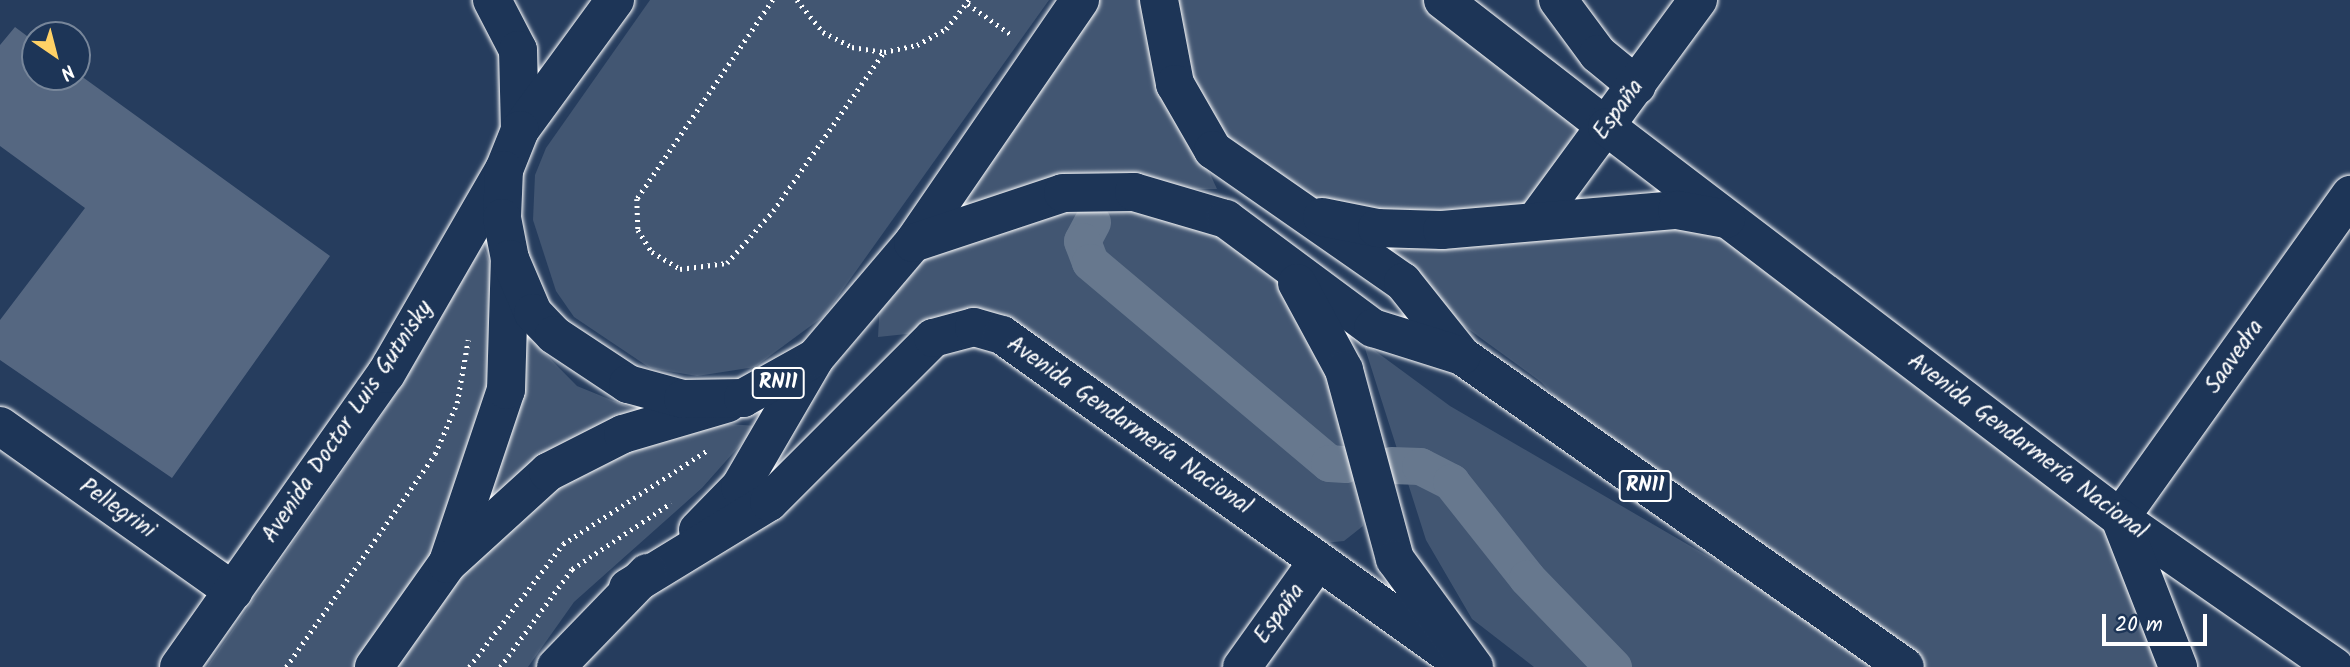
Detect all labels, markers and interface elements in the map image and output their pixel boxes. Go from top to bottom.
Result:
north arrow [21,21,91,91]
text: N [53,56,80,87]
street label: España [1588,74,1650,146]
street label: Avenida Doctor Luis Gutnisky [257,296,439,548]
street label: Saavedra [2200,315,2270,399]
street label: Avenida Gendarmería Nacional [1001,331,1257,521]
street label: Avenida Gendarmería Nacional [1902,348,2152,546]
road number: RN11 [750,366,806,400]
road number: RN11 [1617,468,1673,504]
street label: Pellegrini [74,473,160,545]
street label: España [1249,578,1311,650]
scale bar [2105,600,2210,644]
text: 20 m [2115,609,2163,642]

